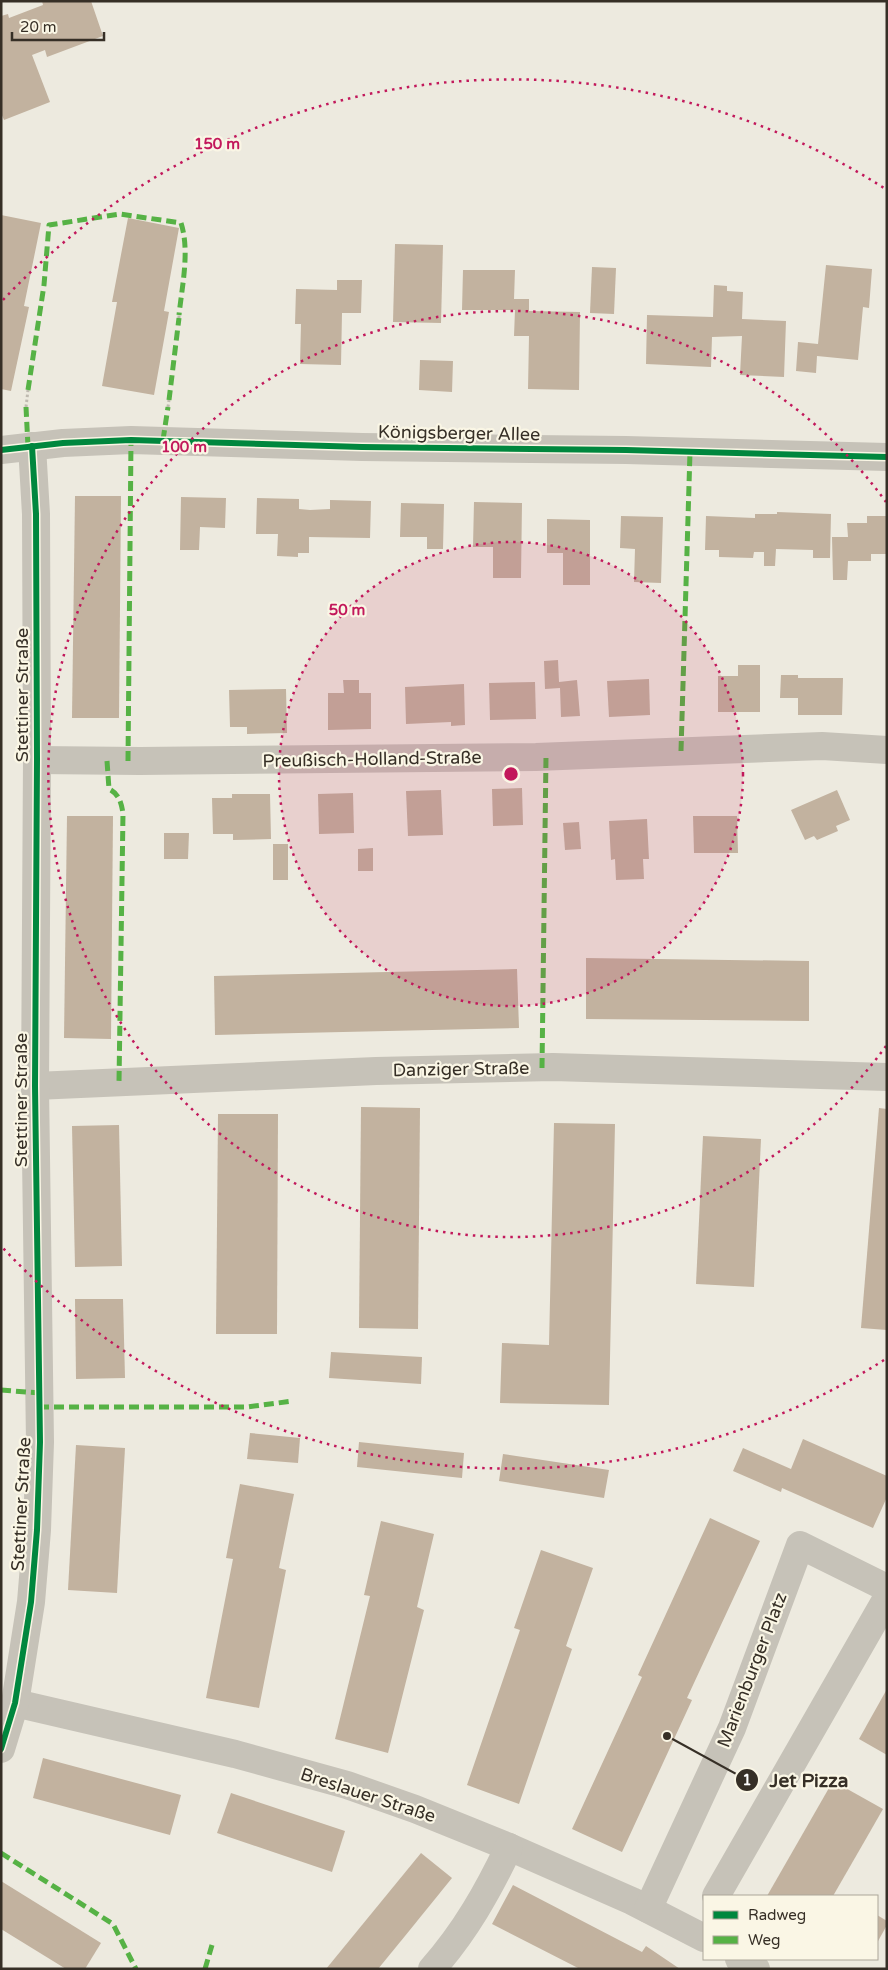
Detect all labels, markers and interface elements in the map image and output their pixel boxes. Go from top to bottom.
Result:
scale bar [12,10,105,42]
text: 20 m [20,18,57,36]
text: 150 m [194,135,240,153]
street label: Königsberger Allee [378,421,540,445]
text: 100 m [161,438,207,456]
text: 50 m [329,601,365,619]
street label: Stettiner Straße [11,628,33,762]
street label: Preußisch-Holland-Straße [262,746,482,772]
centre of rings [502,765,520,783]
street label: Stettiner Straße [10,1033,32,1167]
street label: Danziger Straße [392,1057,530,1081]
street label: Stettiner Straße [7,1436,35,1572]
street label: Marienburger Platz [712,1589,792,1751]
street label: Breslauer Straße [298,1763,438,1827]
callout: Jet Pizza [734,1763,858,1797]
text: Jet Pizza [769,1770,848,1792]
text: 1 [742,1771,752,1789]
legend [703,1895,878,1960]
text: Radweg [748,1906,806,1924]
text: Weg [748,1931,780,1949]

